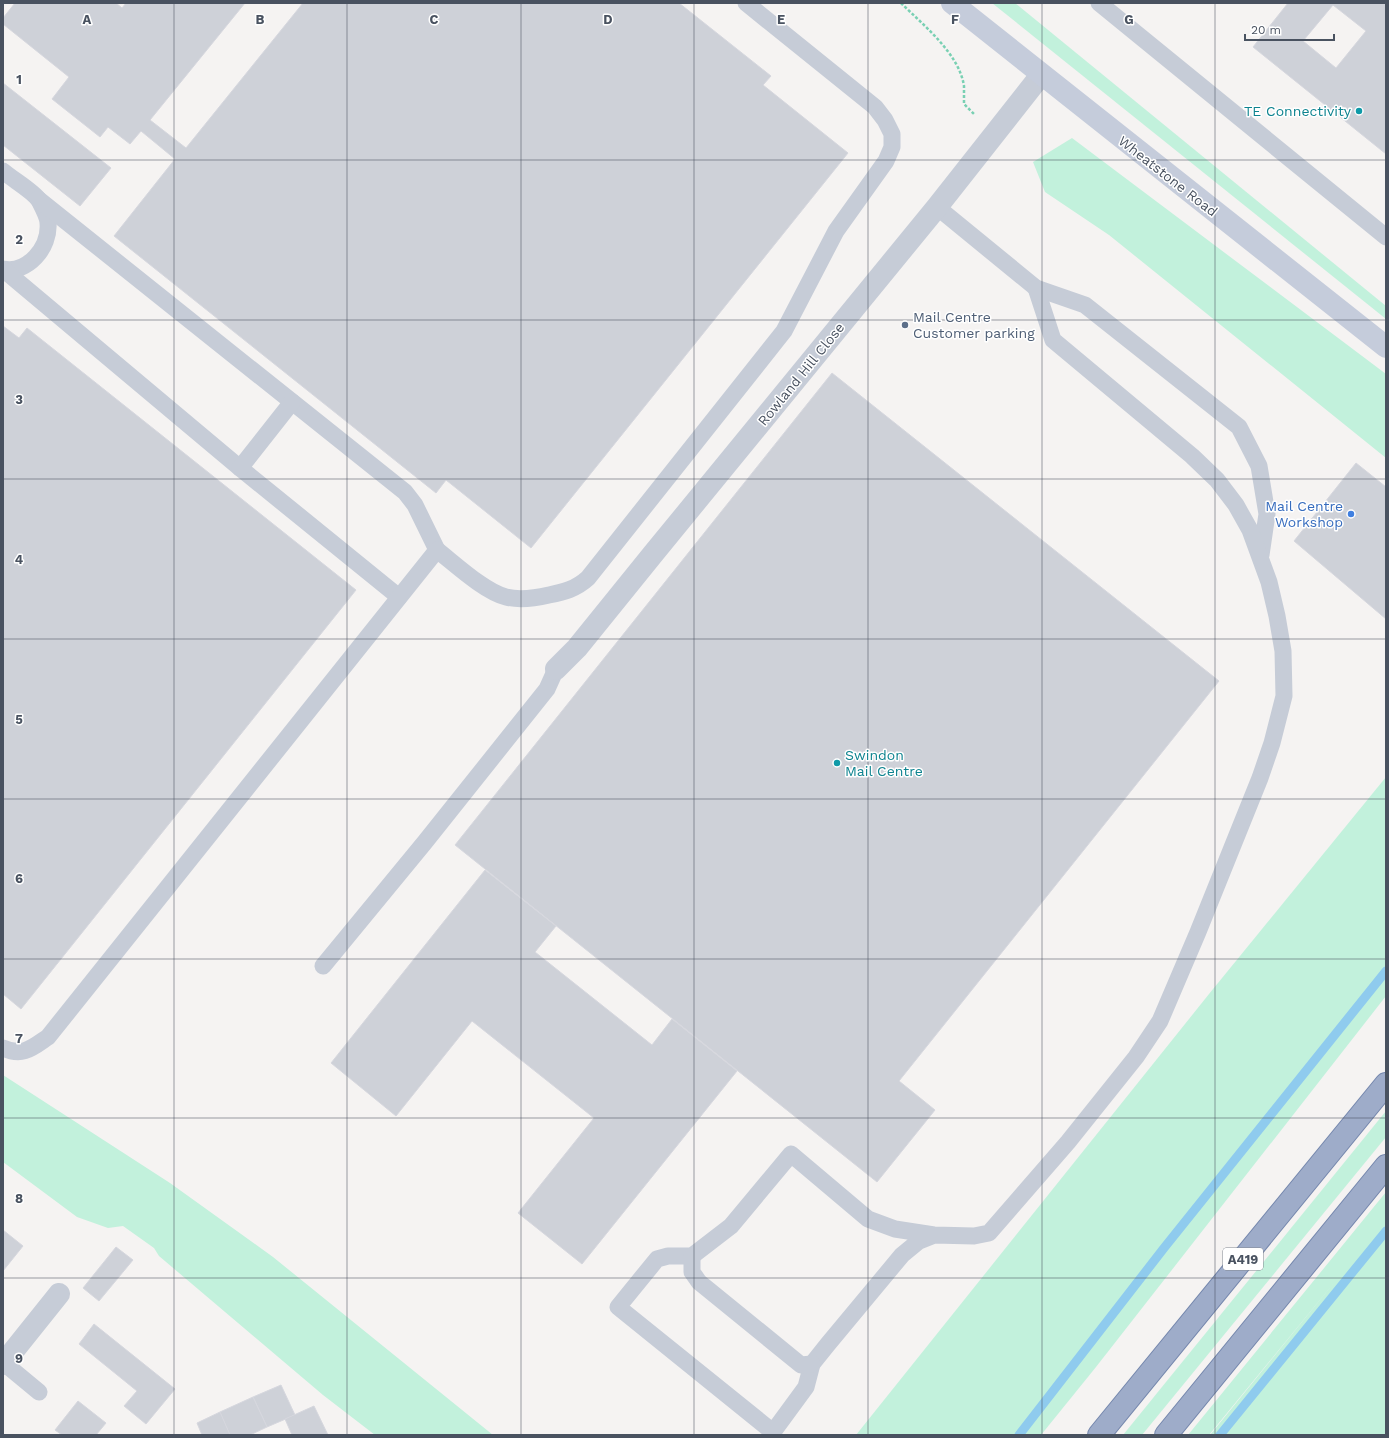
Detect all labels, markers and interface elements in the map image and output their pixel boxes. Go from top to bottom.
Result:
text: A [83,12,92,27]
text: B [256,12,265,27]
text: C [430,12,439,27]
text: D [603,12,613,27]
text: E [777,12,785,27]
text: F [951,12,959,27]
text: G [1124,12,1134,27]
scale bar [1245,16,1334,42]
text: 20 m [1251,23,1281,37]
text: 1 [16,72,22,87]
place label: TE Connectivity [1244,103,1352,119]
marker: TE Connectivity [1354,106,1364,116]
street label: Wheatstone Road [1115,132,1221,220]
text: 2 [15,232,23,247]
place label: Mail Centre Customer parking [913,309,1035,341]
street label: Rowland Hill Close [755,319,847,429]
marker: Mail Centre Customer parking [900,320,910,330]
text: 3 [15,392,23,407]
place label: Mail Centre Workshop [1265,498,1343,530]
marker: Mail Centre Workshop [1346,509,1356,519]
text: 4 [15,552,24,567]
text: 5 [15,712,23,727]
place label: Swindon Mail Centre [845,747,923,779]
marker: Swindon Mail Centre [832,758,842,768]
text: 6 [15,871,23,886]
text: 7 [15,1031,23,1046]
text: 8 [15,1191,23,1206]
road number: A419 [1223,1248,1263,1270]
text: 9 [15,1351,23,1366]

